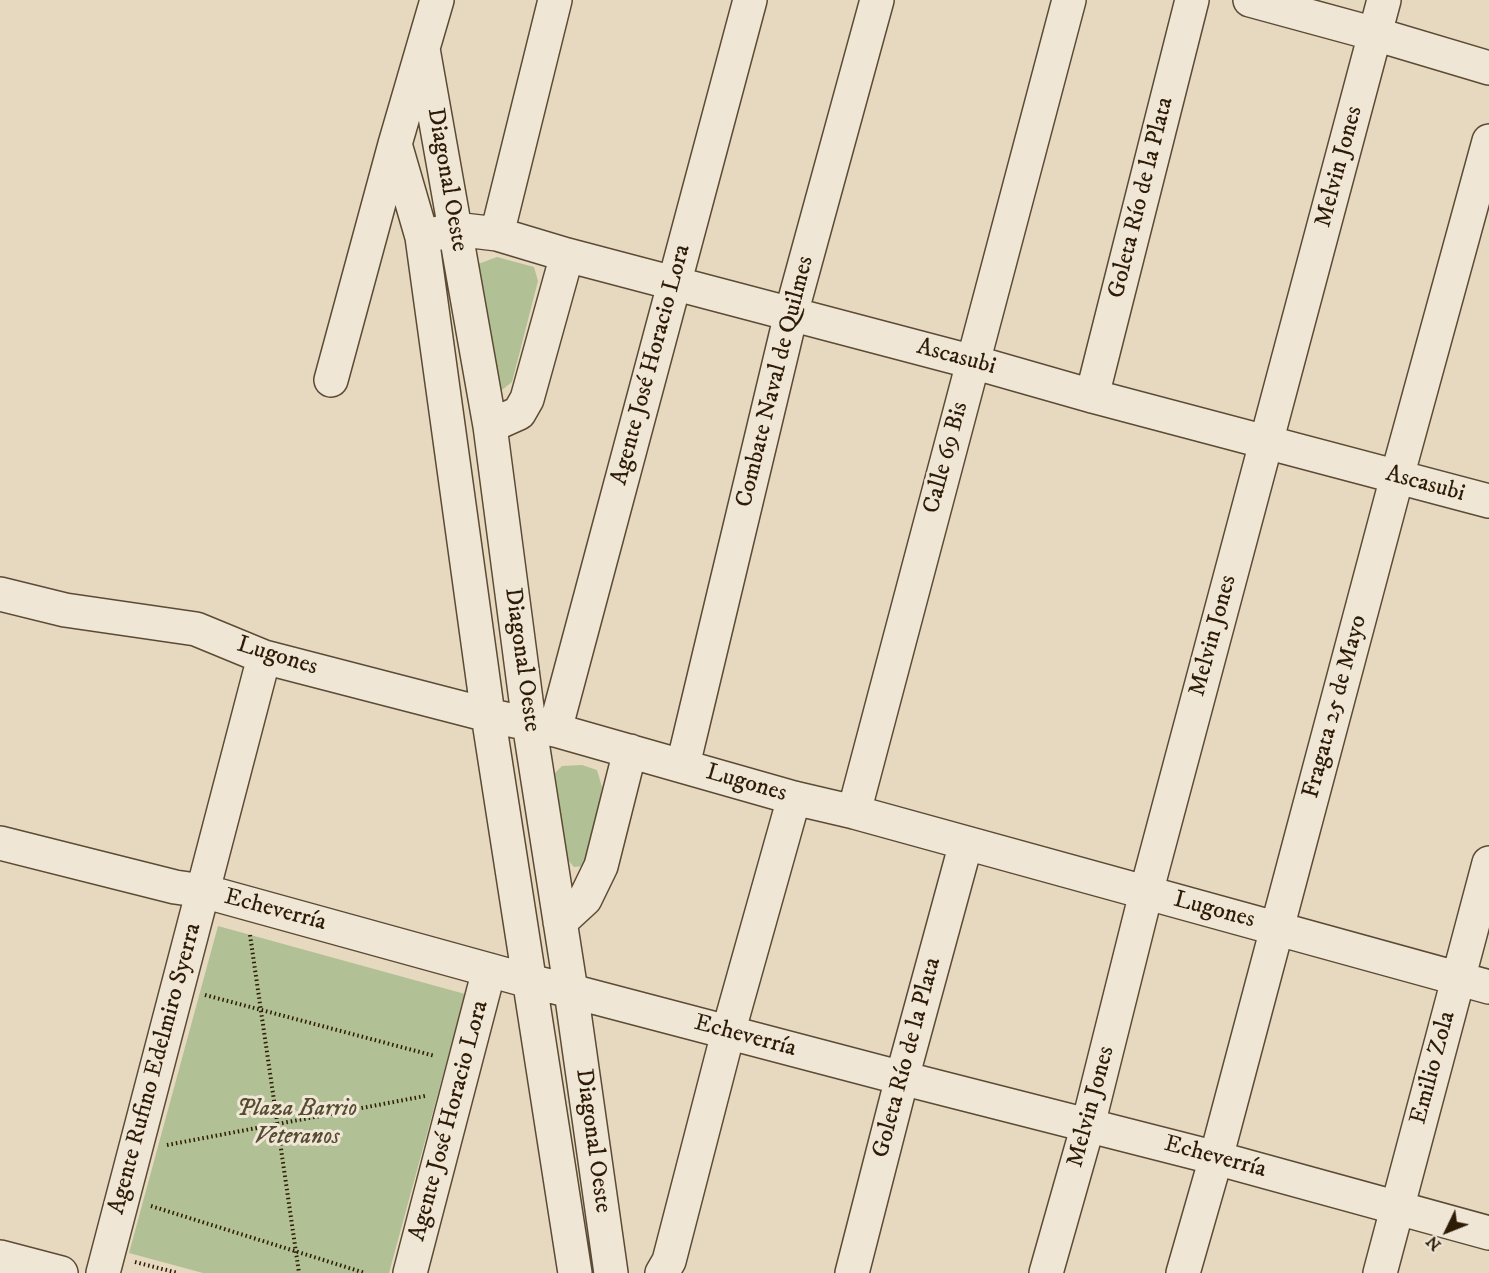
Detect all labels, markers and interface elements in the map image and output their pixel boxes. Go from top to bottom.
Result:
street label: Goleta Río de la Plata [1103,95,1181,301]
street label: Melvin Jones [1310,103,1370,231]
street label: Diagonal Oeste [419,106,473,254]
street label: Agente José Horacio Lora [606,242,698,488]
street label: Combate Naval de Quilmes [731,253,821,511]
street label: Ascasubi [913,334,999,382]
street label: Calle 69 Bis [918,399,976,517]
street label: Ascasubi [1382,461,1468,509]
street label: Melvin Jones [1184,572,1244,700]
street label: Diagonal Oeste [497,586,545,734]
street label: Fragata 25 de Mayo [1298,612,1374,802]
street label: Lugones [233,631,321,683]
street label: Lugones [702,759,790,809]
street label: Echeverría [221,884,329,938]
street label: Lugones [1170,886,1258,936]
street label: Agente Rufino Edelmiro Syerra [103,920,209,1218]
street label: Goleta Río de la Plata [867,955,949,1161]
street label: Agente José Horacio Lora [404,998,496,1244]
street label: Emilio Zola [1405,1008,1463,1128]
street label: Echeverría [691,1010,799,1064]
street label: Melvin Jones [1062,1043,1122,1171]
street label: Diagonal Oeste [568,1067,616,1215]
park label: Plaza Barrio Veteranos [237,1096,357,1152]
street label: Echeverría [1161,1131,1269,1185]
north arrow [1417,1201,1477,1261]
text: N [1422,1232,1446,1255]

